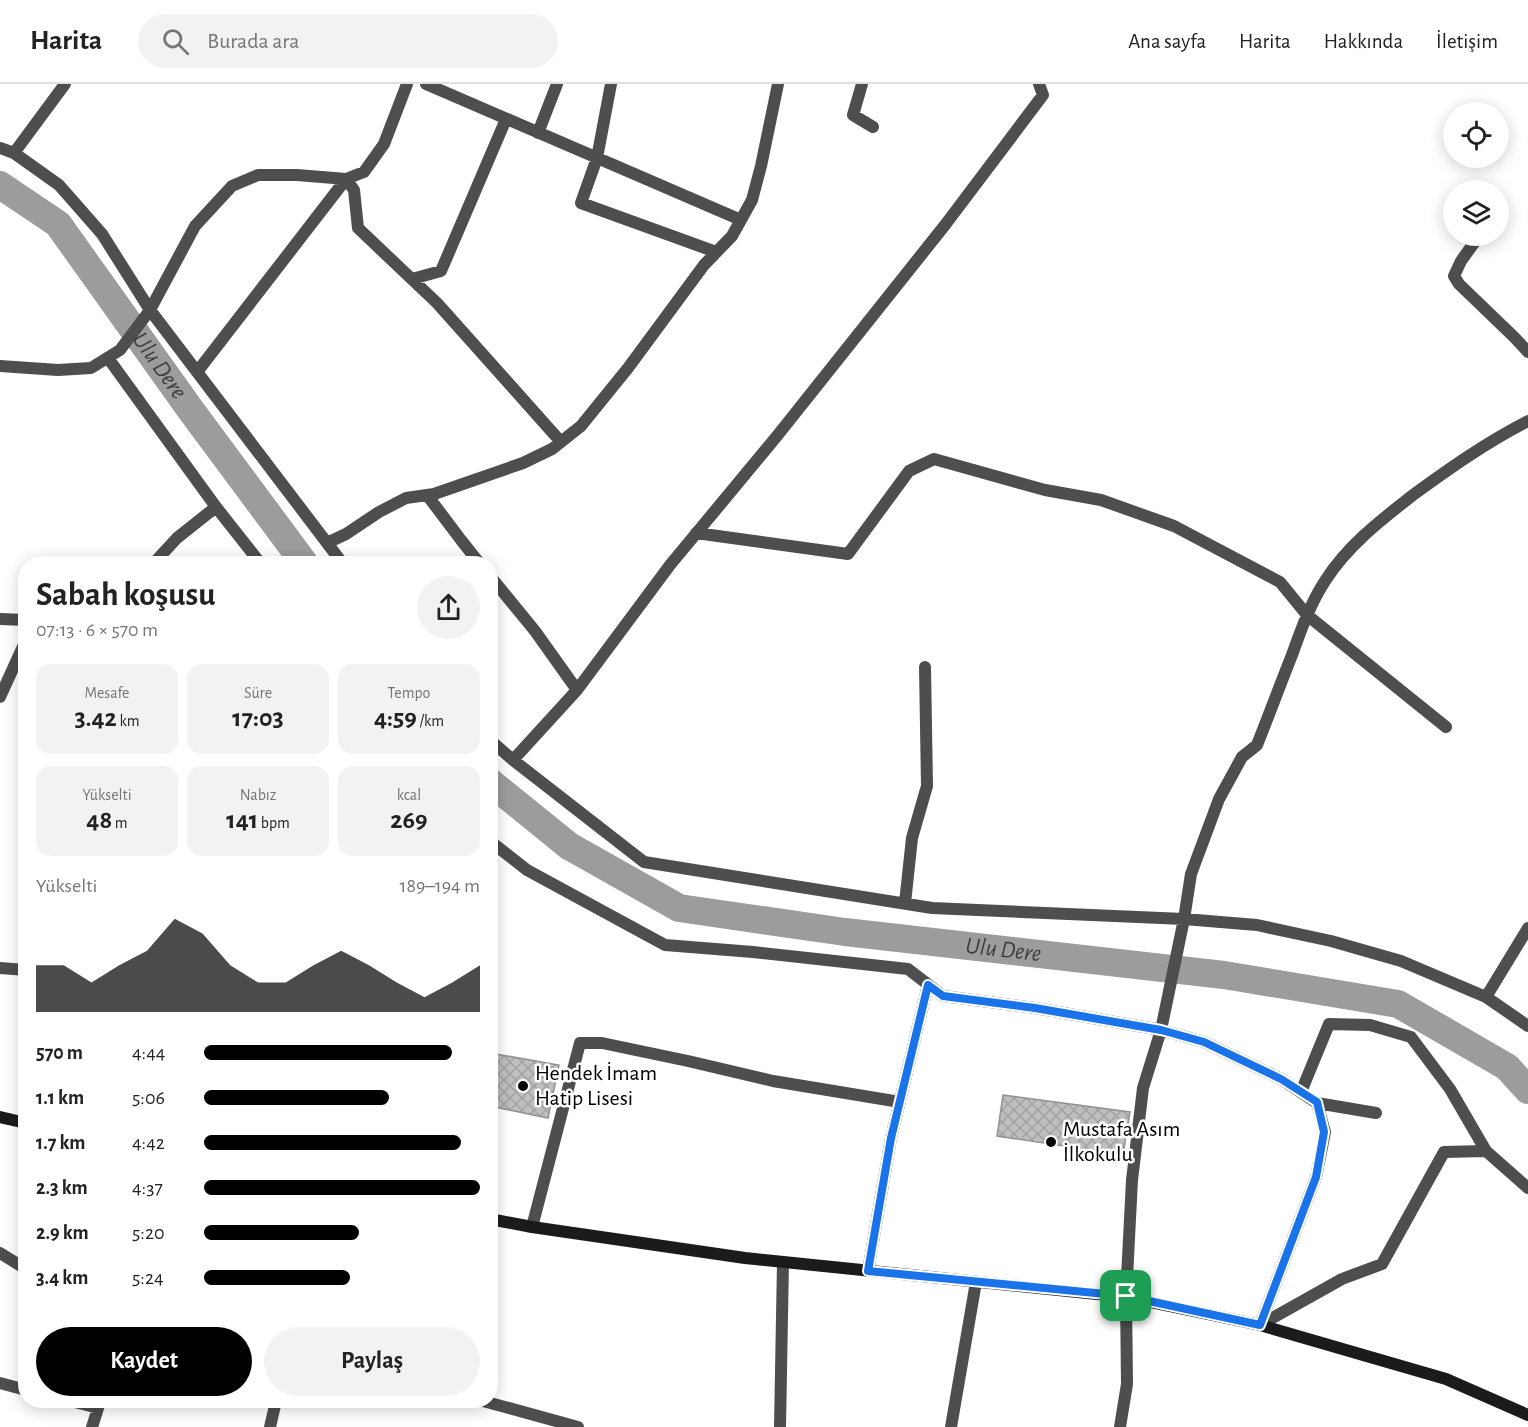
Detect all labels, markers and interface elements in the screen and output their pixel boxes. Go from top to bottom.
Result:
search box [138,14,558,68]
icon: search [159,25,192,58]
text: Harita [30,27,102,55]
text: Burada ara [207,30,299,52]
text: Ana sayfa [1128,31,1206,52]
text: Harita [1239,31,1291,52]
text: Hakkında [1324,31,1403,52]
text: İletişim [1436,31,1498,52]
map controls [1443,102,1509,246]
button: locate [1443,102,1509,168]
button: layers [1443,180,1509,246]
water label: Ulu Dere [127,328,191,404]
button: share [417,576,480,639]
text: Sabah koşusu [36,579,215,612]
text: 07:13 · 6 × 570 m [36,620,158,640]
text: Mesafe [85,685,129,701]
text: Süre [244,685,272,701]
text: Tempo [388,685,430,701]
text: 3.42 [74,705,117,731]
text: 17:03 [232,705,284,731]
text: 4:59 [374,705,417,731]
text: km [117,713,140,729]
text: /km [417,713,444,729]
text: Yükselti [82,787,132,803]
text: Nabız [240,787,276,803]
text: kcal [397,787,421,803]
text: 48 [86,807,112,833]
text: 141 [226,807,258,833]
text: 269 [390,807,428,833]
text: m [112,815,128,831]
text: bpm [258,815,290,831]
text: Yükselti [36,876,97,896]
text: 189–194 m [400,876,480,896]
water label: Ulu Dere [964,934,1042,966]
text: 570 m [36,1043,83,1063]
text: 4:44 [132,1043,165,1063]
place label: Hendek İmam Hatip Lisesi [535,1062,657,1109]
marker: Hendek İmam Hatip Lisesi [516,1079,530,1093]
text: 1.1 km [36,1088,84,1108]
text: 5:06 [132,1088,165,1108]
place label: Mustafa Asım İlkokulu [1063,1118,1180,1165]
text: 1.7 km [36,1133,85,1153]
text: 4:42 [132,1133,165,1153]
marker: Mustafa Asım İlkokulu [1044,1135,1058,1149]
text: 2.3 km [36,1178,88,1198]
text: 4:37 [132,1178,163,1198]
text: 2.9 km [36,1223,89,1243]
text: 5:20 [132,1223,165,1243]
text: 3.4 km [36,1268,88,1288]
text: 5:24 [132,1268,164,1288]
pin [1100,1270,1151,1321]
icon: arrive [1109,1279,1142,1312]
button: Kaydet [36,1327,252,1396]
button: Paylaş [264,1327,480,1396]

